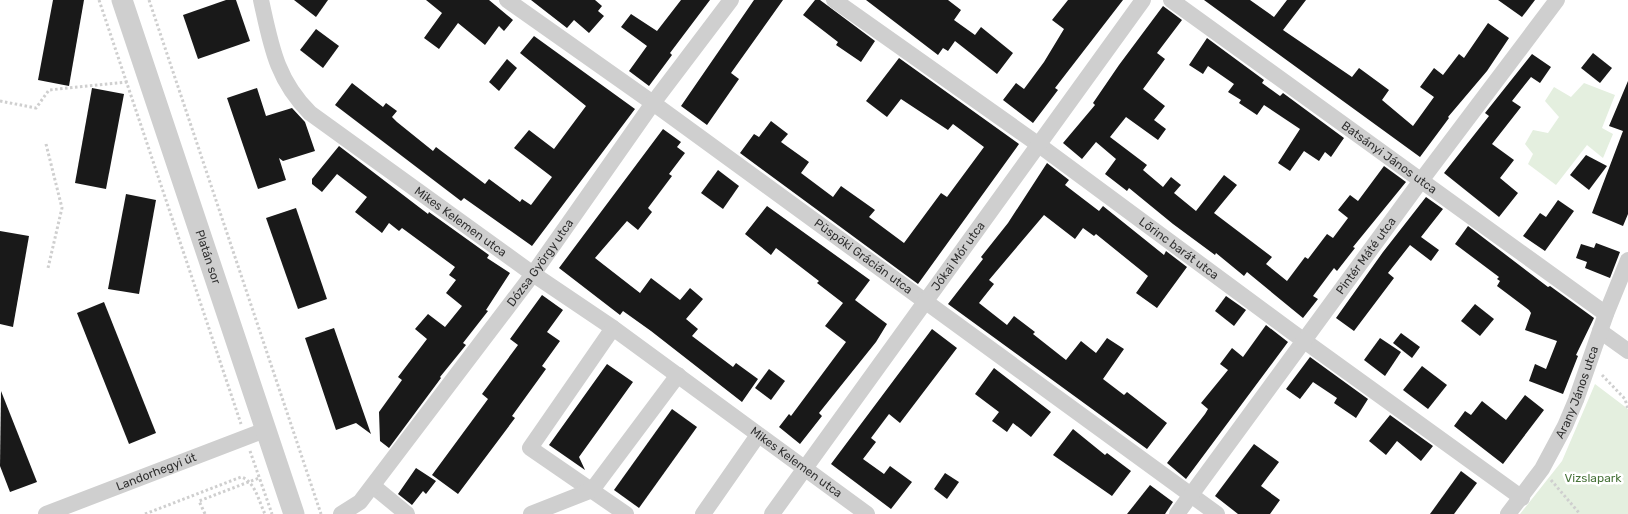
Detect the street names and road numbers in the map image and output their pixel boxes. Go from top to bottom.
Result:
street label: Batsányi János utca [1339,118,1440,197]
street label: Mikes Kelemen utca [412,184,509,260]
street label: Lőrinc barát utca [1136,214,1221,282]
street label: Pintér Máté utca [1333,214,1399,297]
street label: Dózsa György utca [504,216,576,309]
street label: Püspöki Grácián utca [812,216,915,297]
street label: Jókai Mór utca [928,219,988,293]
street label: Platán sor [192,228,224,286]
street label: Arany János utca [1553,344,1601,441]
street label: Mikes Kelemen utca [748,424,845,500]
street label: Landorhegyi út [114,450,199,493]

